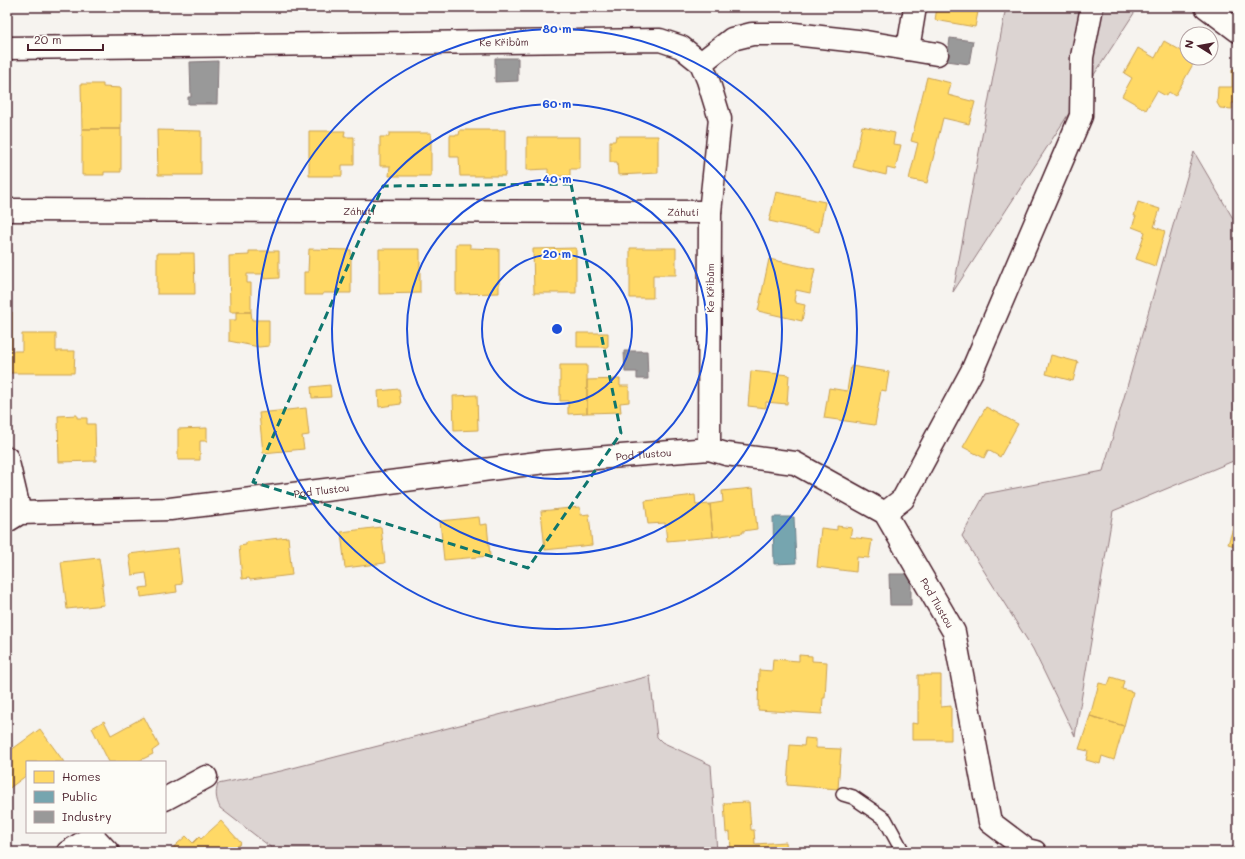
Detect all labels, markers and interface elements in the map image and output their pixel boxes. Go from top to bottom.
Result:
text: 80 m [542,20,572,36]
scale bar [28,26,103,52]
north arrow [1179,26,1219,66]
text: 20 m [34,31,62,47]
street label: Ke Křibům [479,35,529,49]
text: N [1181,38,1197,50]
text: 60 m [543,95,571,111]
text: 40 m [542,170,572,186]
street label: Záhutí [343,204,375,218]
street label: Záhutí [667,205,699,219]
text: 20 m [543,245,571,261]
street label: Ke Křibům [703,263,717,313]
centre of rings [550,322,564,336]
street label: Pod Tlustou [615,445,672,463]
street label: Pod Tlustou [293,480,350,501]
street label: Pod Tlustou [917,575,957,631]
legend [26,761,166,833]
text: Homes [62,768,101,784]
text: Public [62,788,97,804]
text: Industry [62,808,111,824]

